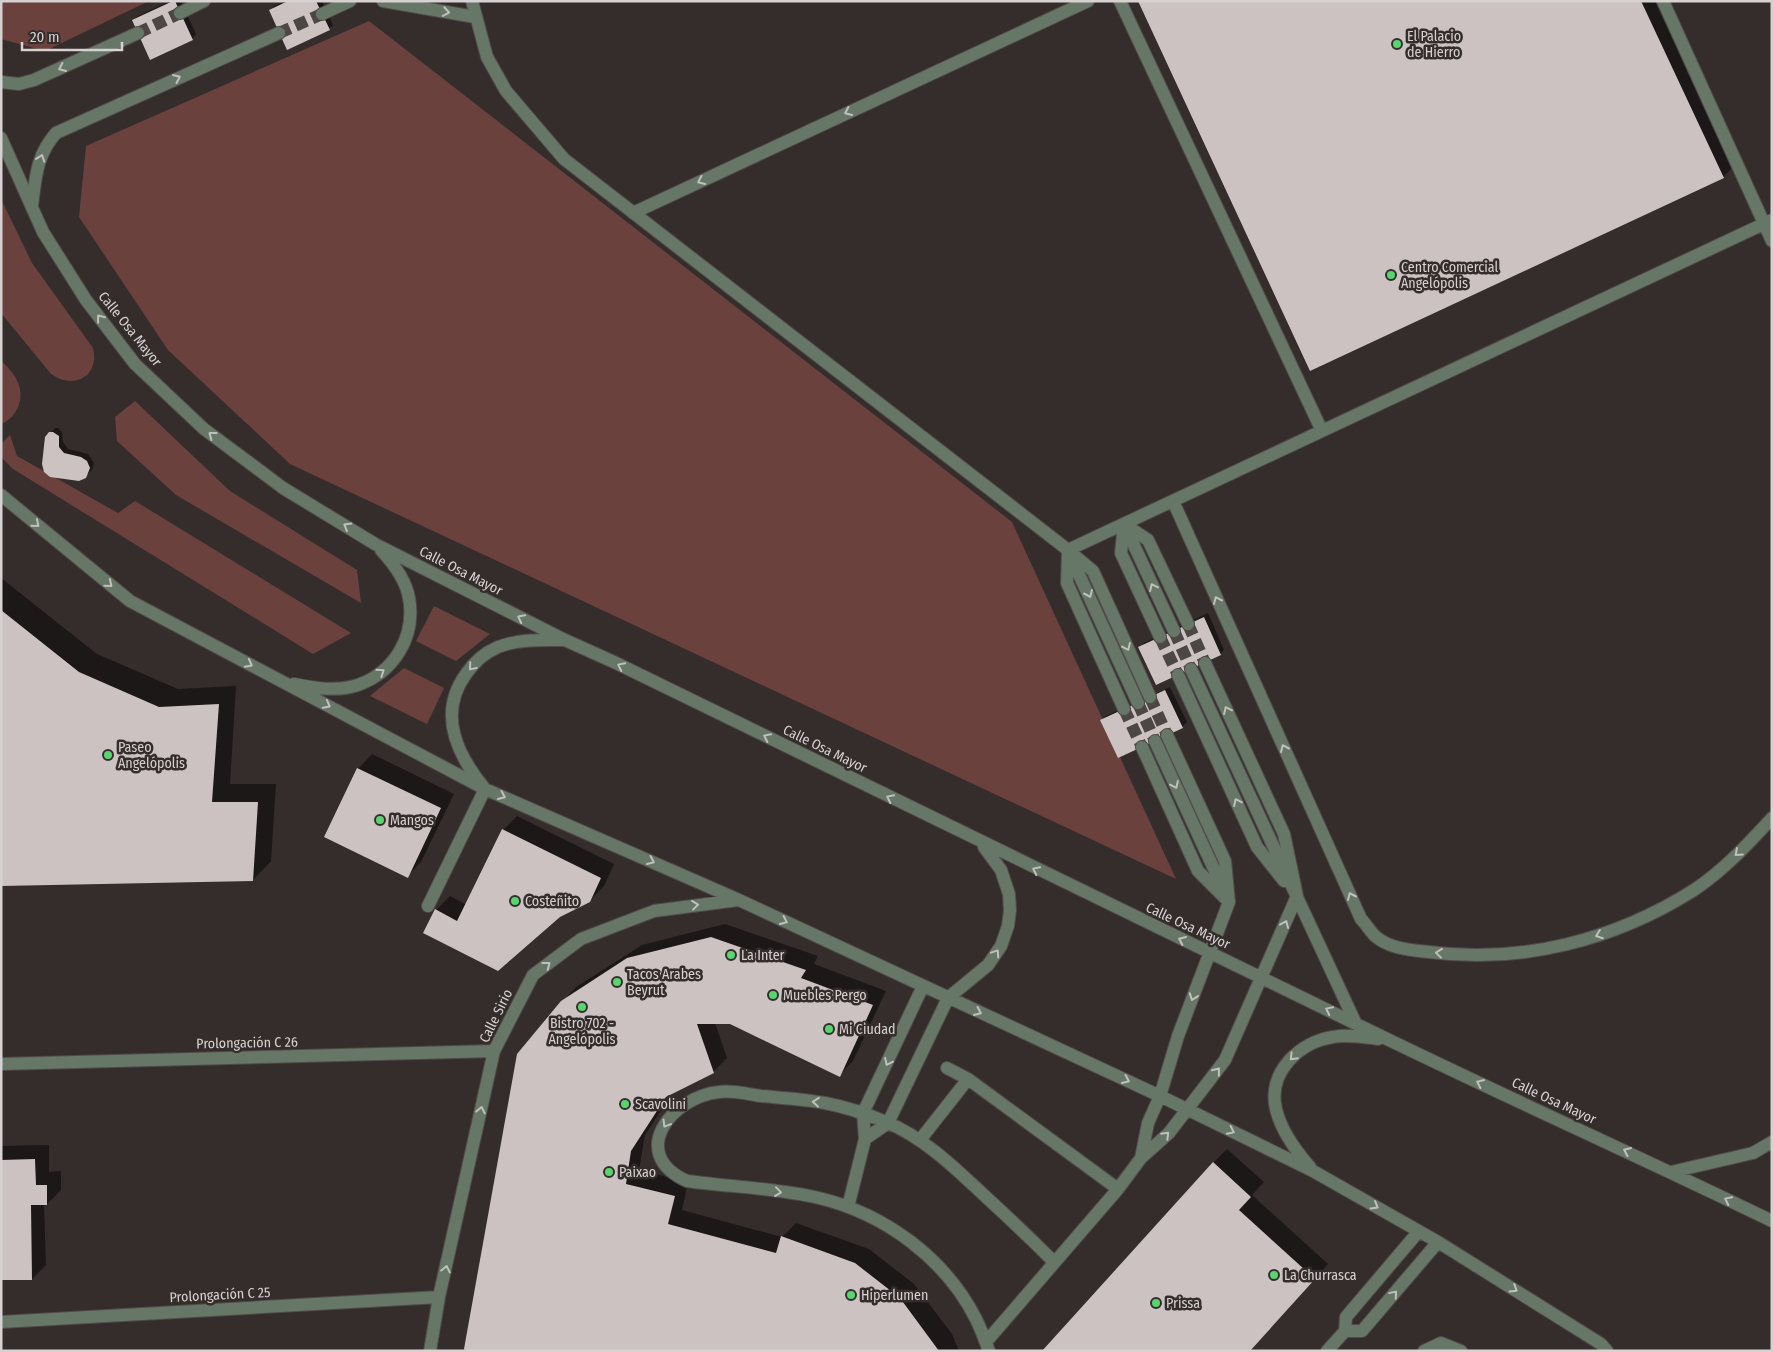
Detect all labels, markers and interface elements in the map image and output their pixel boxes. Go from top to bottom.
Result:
one-way arrow [442,6,451,16]
scale bar [22,20,122,52]
text: 20 m [30,28,60,46]
place label: El Palacio de Hierro [1407,28,1461,61]
marker: El Palacio de Hierro [1391,38,1403,50]
one-way arrow [58,62,67,72]
one-way arrow [172,74,181,85]
one-way arrow [844,106,853,117]
one-way arrow [35,154,45,162]
one-way arrow [697,175,706,185]
place label: Centro Comercial Angelópolis [1401,259,1498,292]
marker: Centro Comercial Angelópolis [1385,269,1397,281]
street label: Calle Osa Mayor [95,288,165,370]
one-way arrow [97,315,106,324]
one-way arrow [208,432,218,441]
one-way arrow [30,519,39,527]
one-way arrow [343,523,352,533]
street label: Calle Osa Mayor [417,543,506,599]
one-way arrow [103,578,112,586]
one-way arrow [1150,583,1160,592]
one-way arrow [1082,589,1092,598]
one-way arrow [1213,596,1224,605]
one-way arrow [518,614,527,624]
one-way arrow [1121,642,1132,651]
one-way arrow [244,658,253,668]
one-way arrow [469,661,477,670]
one-way arrow [617,661,626,672]
one-way arrow [375,669,385,678]
one-way arrow [322,699,331,709]
one-way arrow [1223,706,1233,715]
street label: Calle Osa Mayor [780,721,870,777]
one-way arrow [763,733,772,743]
place label: Paseo Angelópolis [118,739,185,772]
one-way arrow [1280,744,1290,753]
marker: Paseo Angelópolis [102,749,114,761]
one-way arrow [1169,780,1180,789]
one-way arrow [497,790,506,801]
one-way arrow [886,794,895,804]
one-way arrow [1232,798,1243,807]
place label: Mangos [390,812,434,829]
marker: Mangos [374,814,386,826]
one-way arrow [1735,848,1744,857]
one-way arrow [646,855,655,866]
one-way arrow [1032,866,1041,876]
one-way arrow [1346,892,1357,901]
place label: Costeñito [525,893,579,910]
marker: Costeñito [509,895,521,907]
street label: Calle Osa Mayor [1143,899,1233,953]
one-way arrow [691,900,699,911]
one-way arrow [778,914,787,924]
one-way arrow [1279,920,1290,929]
one-way arrow [1596,929,1604,939]
one-way arrow [1178,936,1187,947]
place label: La Inter [741,947,785,964]
one-way arrow [1435,948,1443,959]
marker: La Inter [725,949,737,961]
one-way arrow [990,949,1000,958]
one-way arrow [541,962,551,971]
place label: Tacos Arabes Beyrut [627,966,701,999]
marker: Tacos Arabes Beyrut [611,976,623,988]
street label: Calle Sirio [476,986,516,1046]
place label: Muebles Pergo [783,987,867,1004]
marker: Muebles Pergo [767,989,779,1001]
one-way arrow [1189,992,1199,1000]
marker: Bistro 702 - Angelópolis [576,1001,588,1013]
one-way arrow [973,1006,982,1016]
one-way arrow [1325,1006,1334,1017]
place label: Bistro 702 - Angelópolis [548,1015,616,1048]
place label: Mi Ciudad [839,1021,896,1038]
marker: Mi Ciudad [823,1023,835,1035]
street label: Prolongación C 26 [196,1034,298,1052]
one-way arrow [1290,1051,1299,1060]
one-way arrow [884,1057,894,1066]
one-way arrow [1211,1068,1219,1077]
one-way arrow [1120,1074,1129,1084]
street label: Calle Osa Mayor [1509,1074,1599,1128]
one-way arrow [1476,1078,1485,1089]
place label: Scavolini [635,1096,686,1113]
one-way arrow [812,1097,820,1108]
marker: Scavolini [619,1098,631,1110]
one-way arrow [475,1105,486,1114]
one-way arrow [662,1119,672,1128]
one-way arrow [1225,1124,1234,1134]
one-way arrow [1160,1132,1169,1141]
one-way arrow [1623,1147,1632,1158]
place label: Paixao [619,1164,656,1181]
marker: Paixao [603,1166,615,1178]
one-way arrow [774,1186,782,1197]
one-way arrow [1724,1196,1733,1206]
one-way arrow [1369,1199,1378,1209]
one-way arrow [440,1264,451,1273]
place label: La Churrasca [1284,1267,1357,1284]
marker: La Churrasca [1268,1269,1280,1281]
one-way arrow [1508,1283,1517,1293]
street label: Prolongación C 25 [169,1284,271,1306]
place label: Hiperlumen [861,1287,928,1304]
marker: Hiperlumen [845,1289,857,1301]
one-way arrow [1388,1290,1397,1299]
place label: Prissa [1166,1295,1200,1312]
marker: Prissa [1150,1297,1162,1309]

